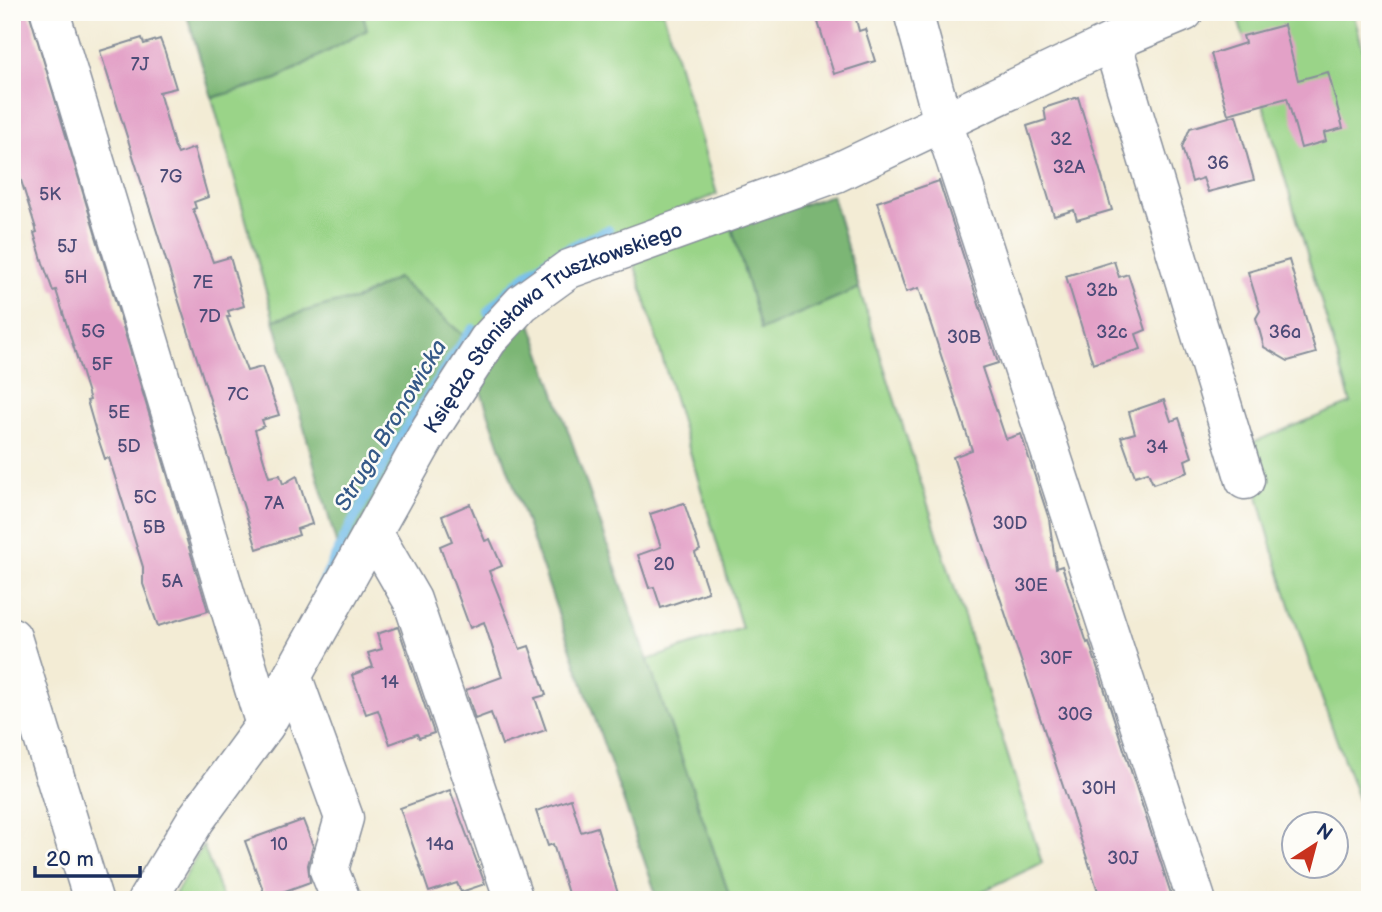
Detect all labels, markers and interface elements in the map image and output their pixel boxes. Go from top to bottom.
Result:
house number: 7J [131,54,150,75]
house number: 32 [1050,129,1072,150]
house number: 36 [1207,153,1229,174]
house number: 32A [1053,157,1085,178]
house number: 7G [160,166,182,187]
house number: 5K [39,184,61,205]
street label: Księdza Stanisława Truszkowskiego [419,217,686,438]
house number: 5J [57,236,77,257]
house number: 5H [64,267,88,288]
house number: 7E [193,272,213,293]
house number: 32b [1086,280,1118,301]
house number: 7D [199,306,221,327]
house number: 5G [81,321,105,342]
house number: 32c [1096,322,1128,343]
house number: 36a [1269,322,1301,343]
house number: 30B [947,327,981,348]
water label: Struga Bronowicka [329,335,453,516]
house number: 5F [91,354,113,375]
house number: 7C [227,384,249,405]
house number: 5E [108,402,130,423]
house number: 5D [117,436,141,457]
house number: 34 [1146,437,1168,458]
house number: 5C [133,487,157,508]
house number: 7A [264,493,284,514]
house number: 30D [993,513,1027,534]
house number: 5B [143,517,165,538]
house number: 20 [653,554,675,575]
house number: 5A [161,571,183,592]
house number: 30E [1014,575,1048,596]
house number: 30F [1040,648,1072,669]
house number: 14 [381,672,399,693]
house number: 30G [1057,704,1093,725]
house number: 30H [1082,778,1116,799]
north arrow [1280,810,1350,880]
text: N [1312,819,1337,846]
house number: 10 [270,834,288,855]
house number: 14a [426,834,454,855]
scale bar [35,835,140,879]
text: 20 m [46,847,94,872]
house number: 30J [1107,848,1139,869]

